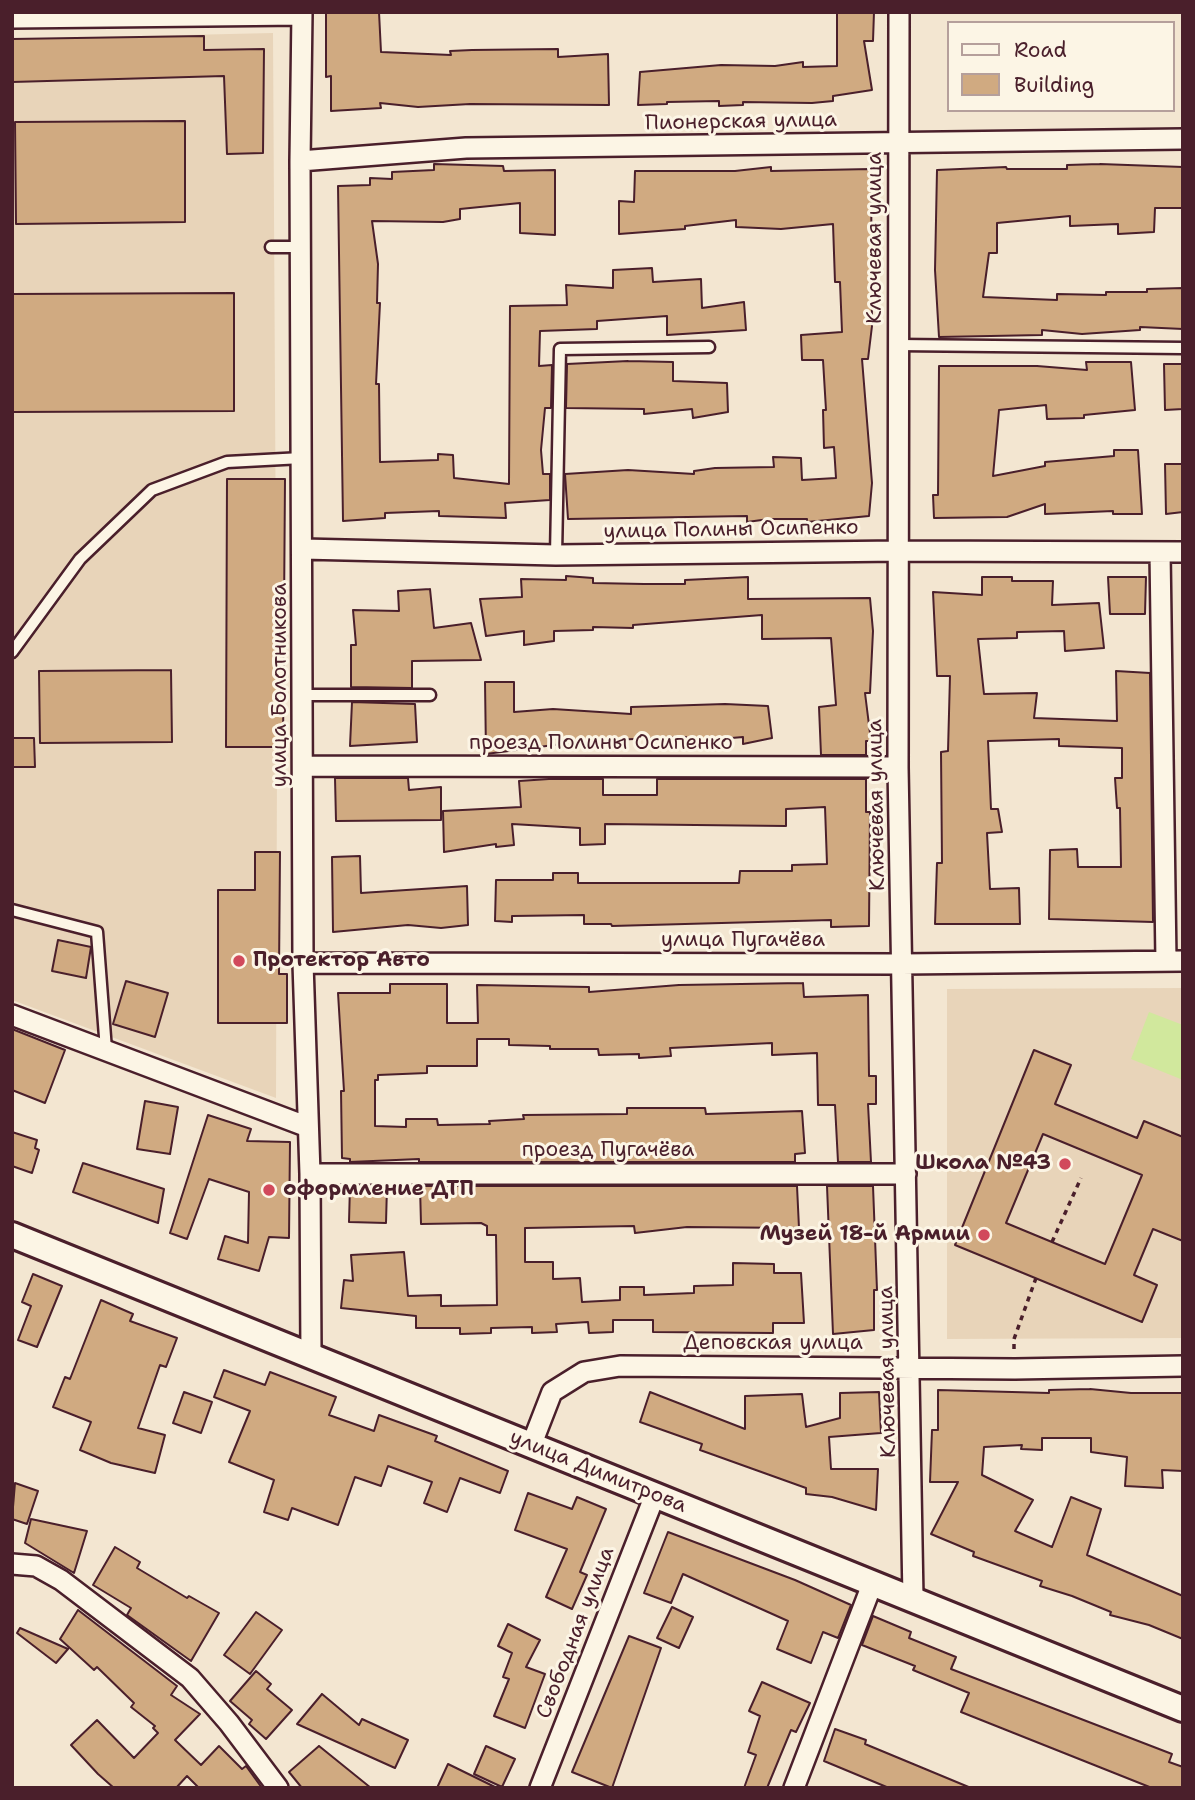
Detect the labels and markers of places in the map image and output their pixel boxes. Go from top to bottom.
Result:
place label: Протектор Авто [253,948,430,974]
marker: Протектор Авто [231,953,247,969]
place label: Школа №43 [915,1151,1051,1177]
marker: Школа №43 [1057,1156,1073,1172]
place label: оформление ДТП [283,1177,474,1203]
marker: оформление ДТП [261,1182,277,1198]
place label: Музей 18-й Армии [759,1222,970,1248]
marker: Музей 18-й Армии [976,1227,992,1243]

